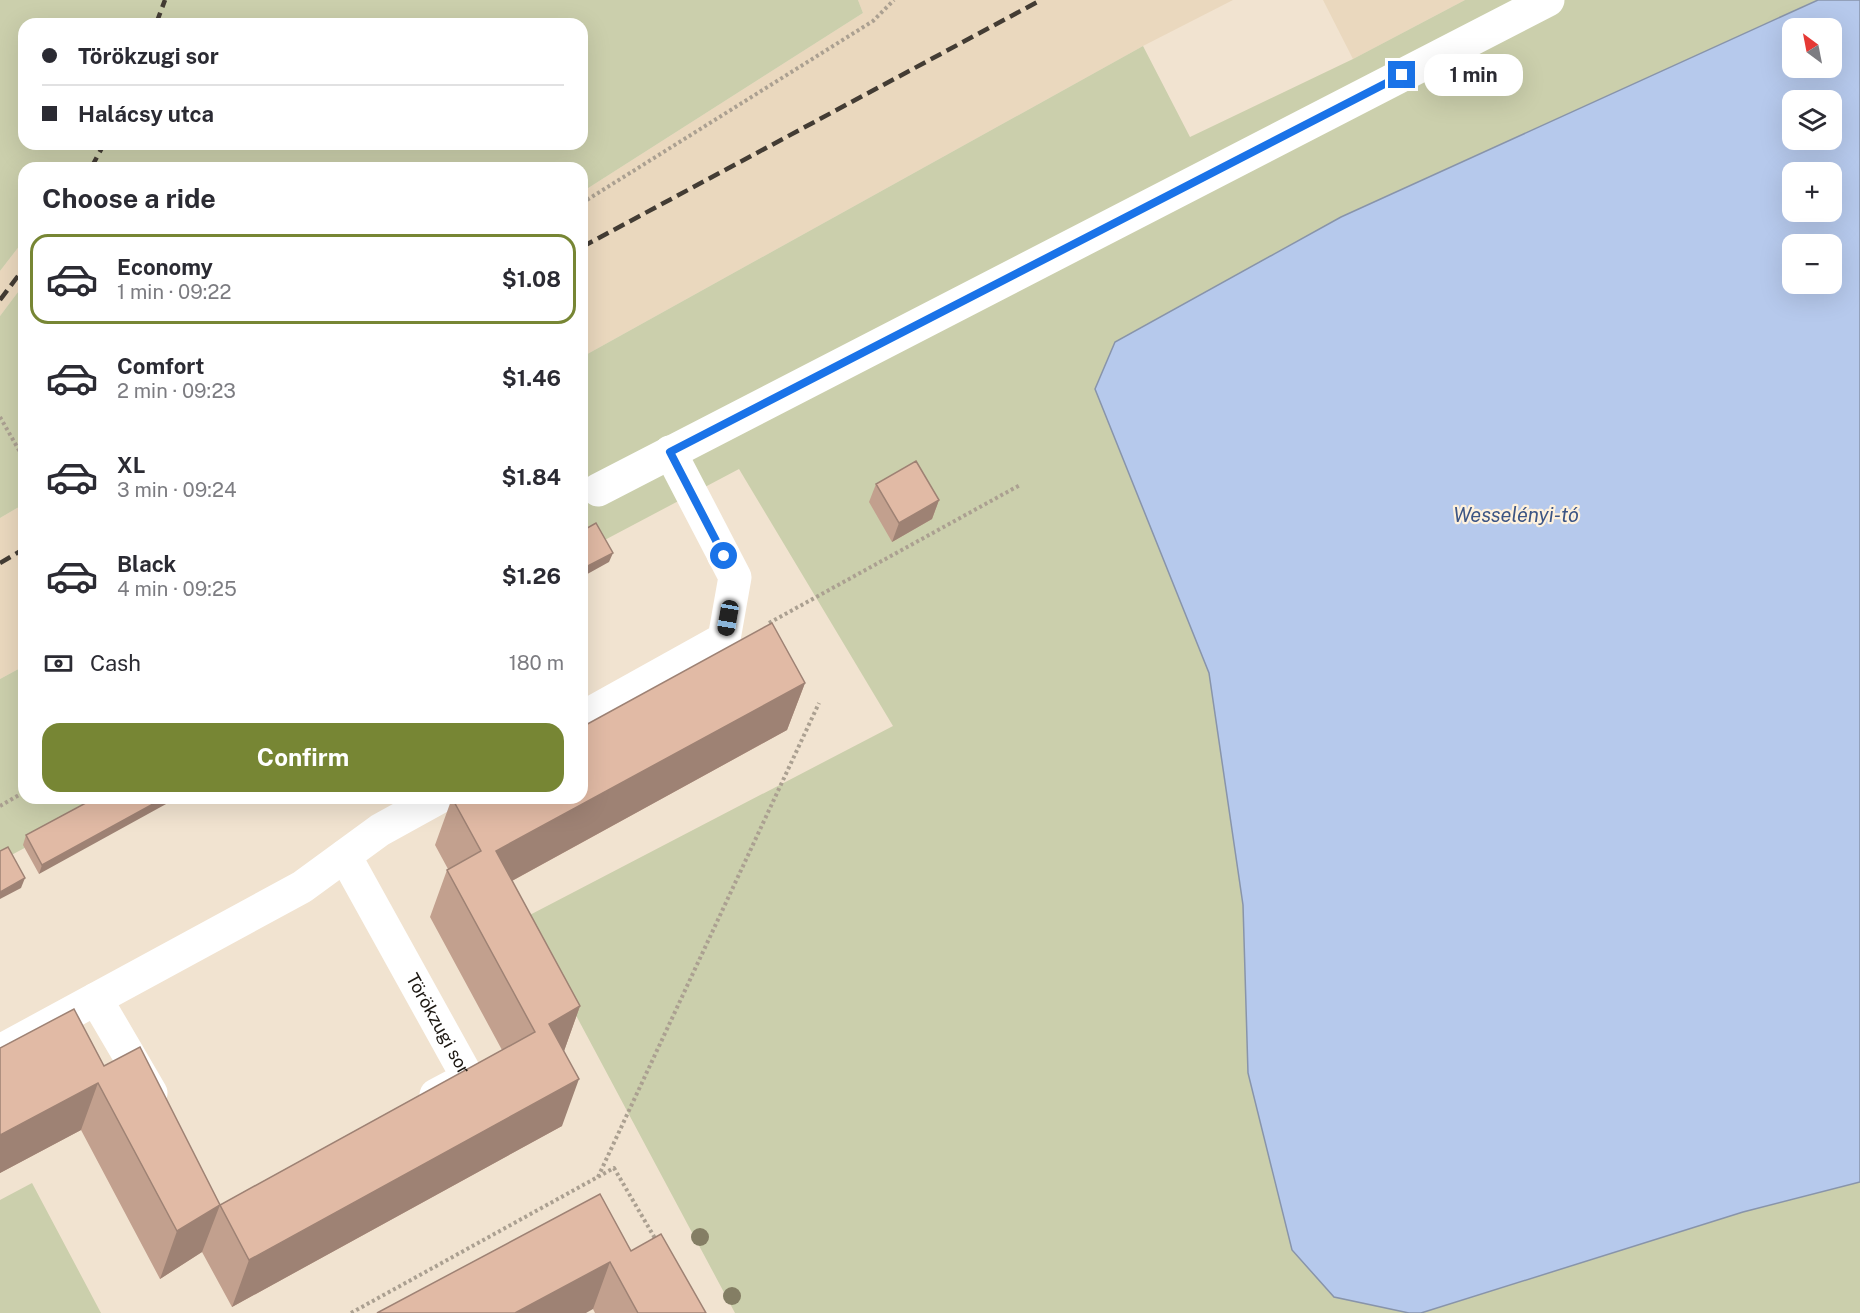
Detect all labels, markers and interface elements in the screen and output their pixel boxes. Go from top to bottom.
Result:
north arrow [1782,18,1842,78]
map controls [1782,18,1842,294]
text: Törökzugi sor [78,43,219,69]
callout: 1 min [1423,54,1522,96]
route end [1388,61,1415,88]
text: 1 min [1449,63,1498,87]
button: layers [1782,90,1842,150]
text: Halácsy utca [78,101,214,127]
button: + [1782,162,1842,222]
text: Choose a ride [42,182,216,214]
button: − [1782,234,1842,294]
icon: car [45,252,99,306]
text: Economy [117,254,213,280]
text: $1.08 [502,266,561,292]
text: 1 min · 09:22 [117,280,231,304]
icon: car [45,351,99,405]
text: Comfort [117,353,204,379]
text: $1.46 [502,365,561,391]
text: 2 min · 09:23 [117,379,236,403]
icon: car [45,450,99,504]
text: XL [117,452,145,478]
text: $1.84 [502,464,561,490]
text: 3 min · 09:24 [117,478,237,502]
water label: Wesselényi-tó [1453,503,1579,527]
route start [710,542,737,569]
icon: car [45,549,99,603]
text: Black [117,551,176,577]
text: $1.26 [502,563,561,589]
text: 4 min · 09:25 [117,577,237,601]
car [716,599,740,637]
icon: cash [42,647,75,680]
text: Cash [90,650,141,676]
text: 180 m [509,651,564,675]
button: Confirm [42,723,564,792]
street label: Törökzugi sor [402,970,475,1078]

